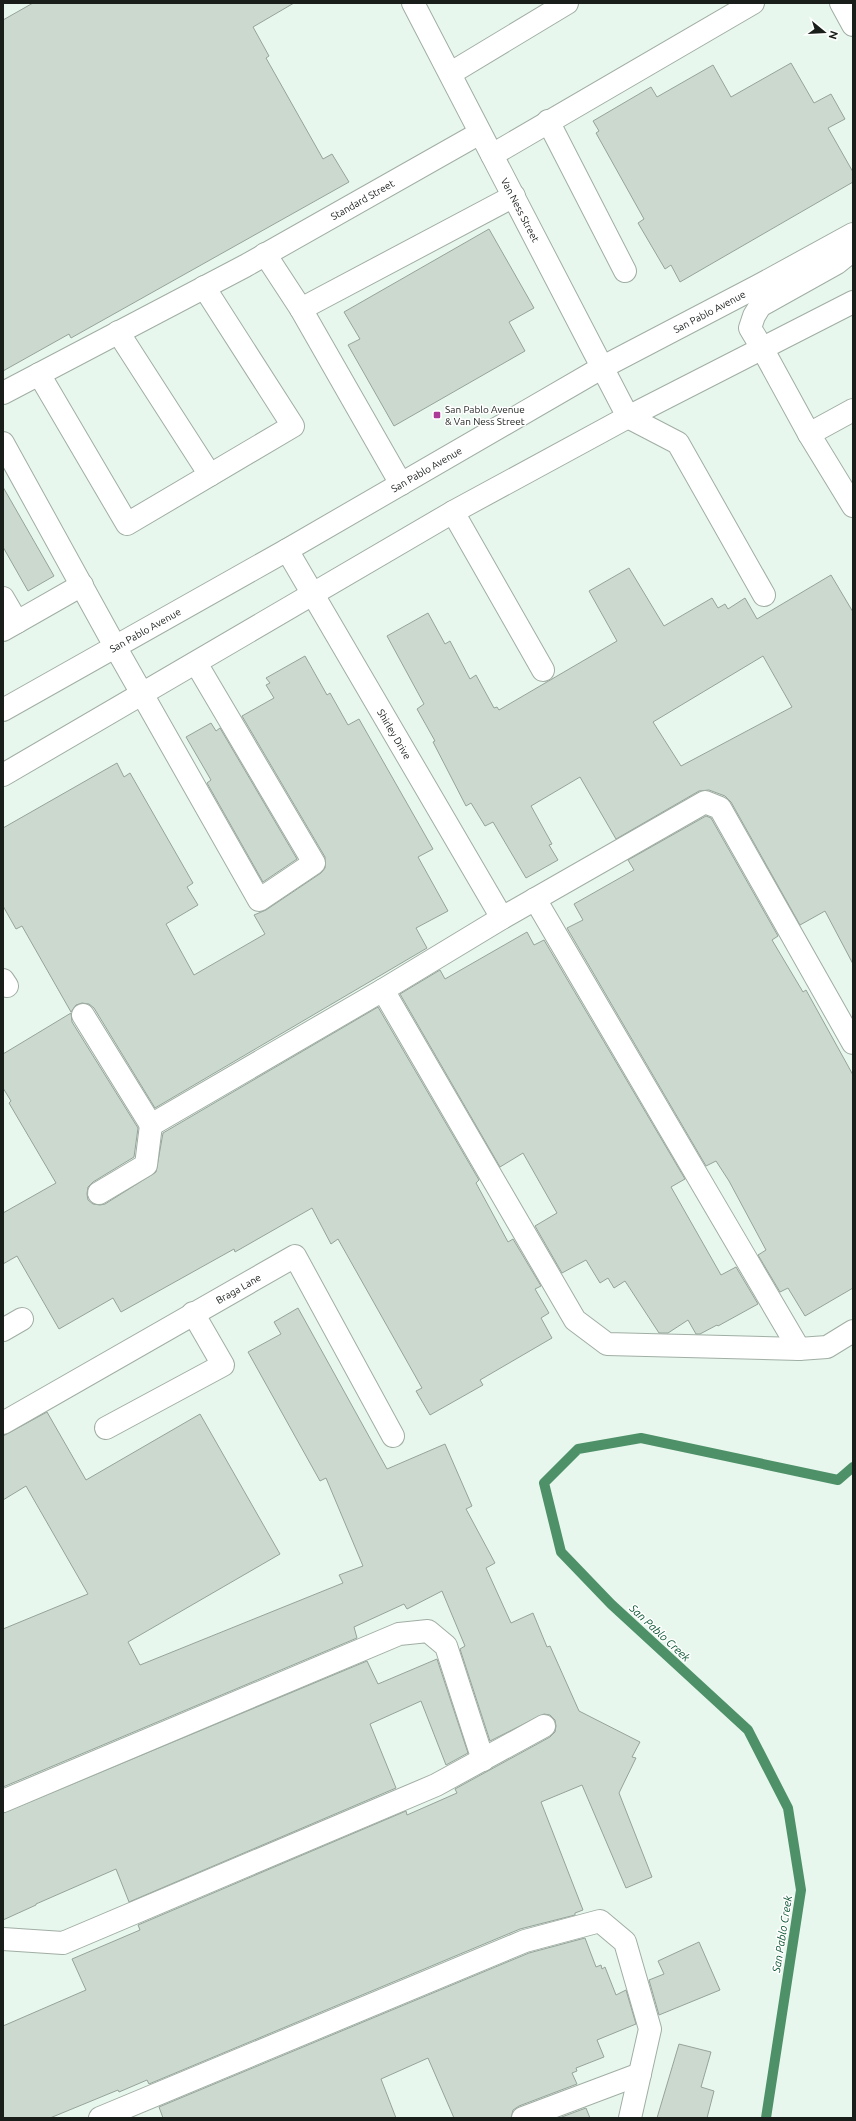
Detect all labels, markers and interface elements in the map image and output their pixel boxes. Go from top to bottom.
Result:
north arrow [804,12,844,52]
text: N [827,29,840,41]
street label: Van Ness Street [499,176,542,244]
street label: Standard Street [329,177,396,222]
street label: San Pablo Avenue [671,288,747,335]
place label: San Pablo Avenue & Van Ness Street [445,404,525,427]
marker: San Pablo Avenue & Van Ness Street [432,410,442,420]
street label: San Pablo Avenue [389,445,464,494]
street label: San Pablo Avenue [108,606,182,654]
street label: Shirley Drive [376,707,413,761]
street label: Braga Lane [214,1271,263,1306]
water label: San Pablo Creek [627,1601,693,1664]
water label: San Pablo Creek [770,1894,794,1974]

